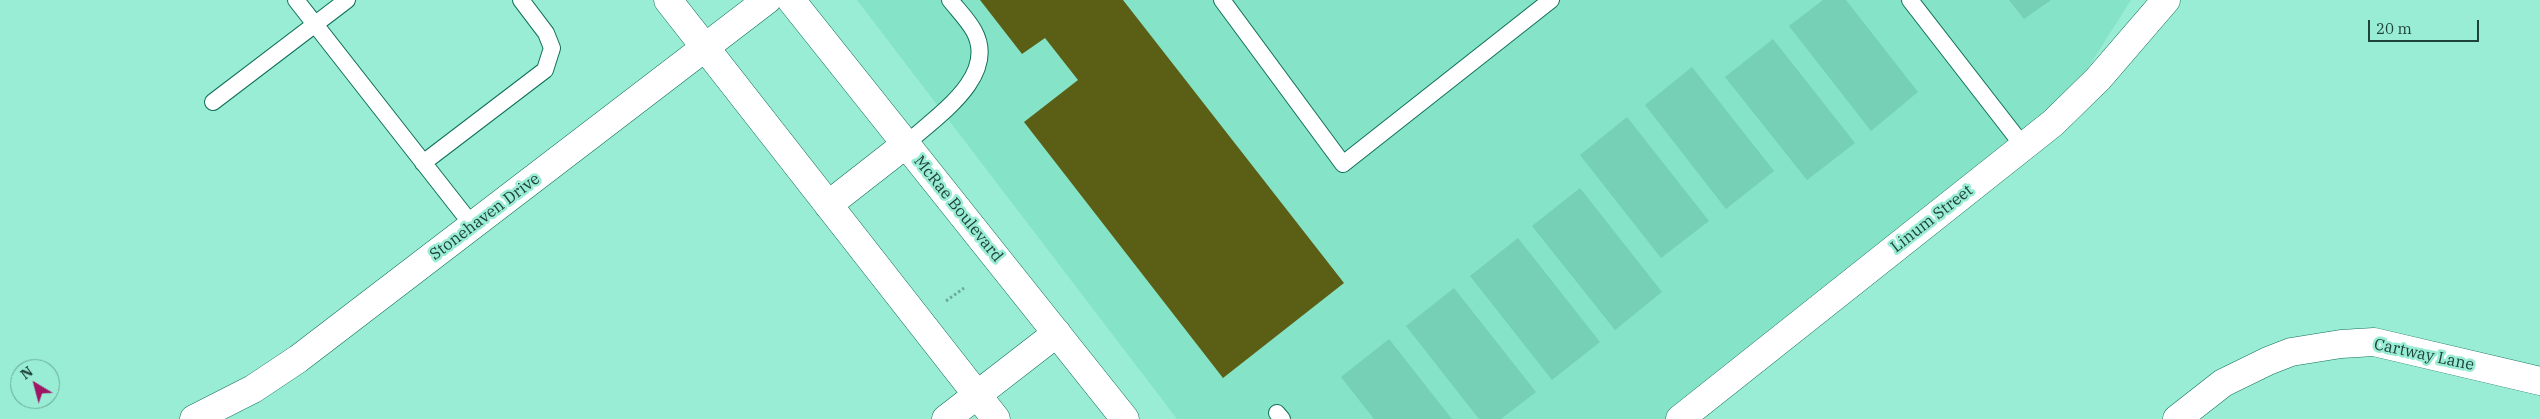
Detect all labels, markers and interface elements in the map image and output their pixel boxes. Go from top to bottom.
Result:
scale bar [2370,10,2481,42]
text: 20 m [2376,19,2412,38]
street label: McRae Boulevard [909,152,1007,266]
street label: Stonehaven Drive [426,169,544,265]
street label: Linum Street [1887,181,1977,257]
street label: Cartway Lane [2372,335,2476,375]
north arrow [10,359,60,409]
text: N [17,362,36,383]

